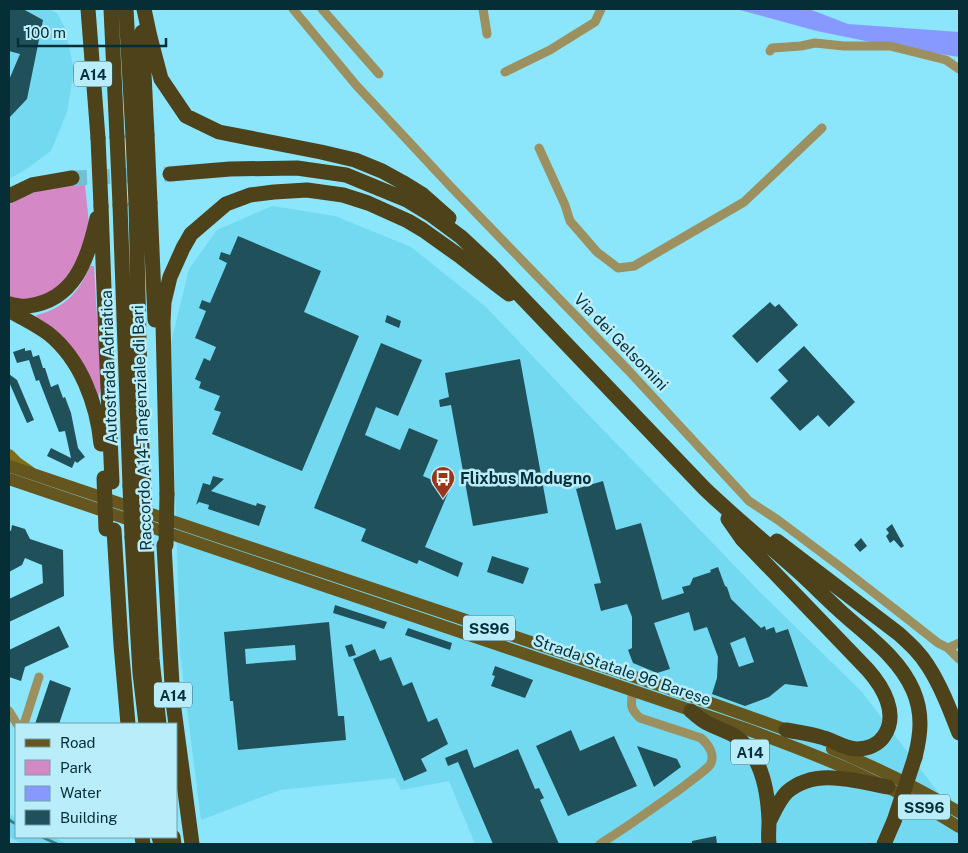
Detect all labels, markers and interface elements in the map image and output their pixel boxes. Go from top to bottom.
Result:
scale bar [18,15,165,47]
text: 100 m [25,24,66,41]
road number: A14 [74,62,112,86]
street label: Autostrada Adriatica [97,290,121,444]
street label: Via dei Gelsomini [570,290,672,394]
street label: Raccordo A14-Tangenziale di Bari [128,305,156,551]
bus stop icon: Flixbus Modugno [430,465,456,499]
place label: Flixbus Modugno [460,469,591,488]
road number: SS96 [463,616,515,640]
street label: Strada Statale 96 Barese [531,631,713,709]
road number: A14 [154,682,192,708]
legend [15,723,178,838]
text: Road [60,734,96,751]
road number: A14 [731,740,769,764]
text: Park [60,759,92,776]
text: Water [60,784,102,801]
road number: SS96 [898,794,950,820]
text: Building [60,809,118,826]

